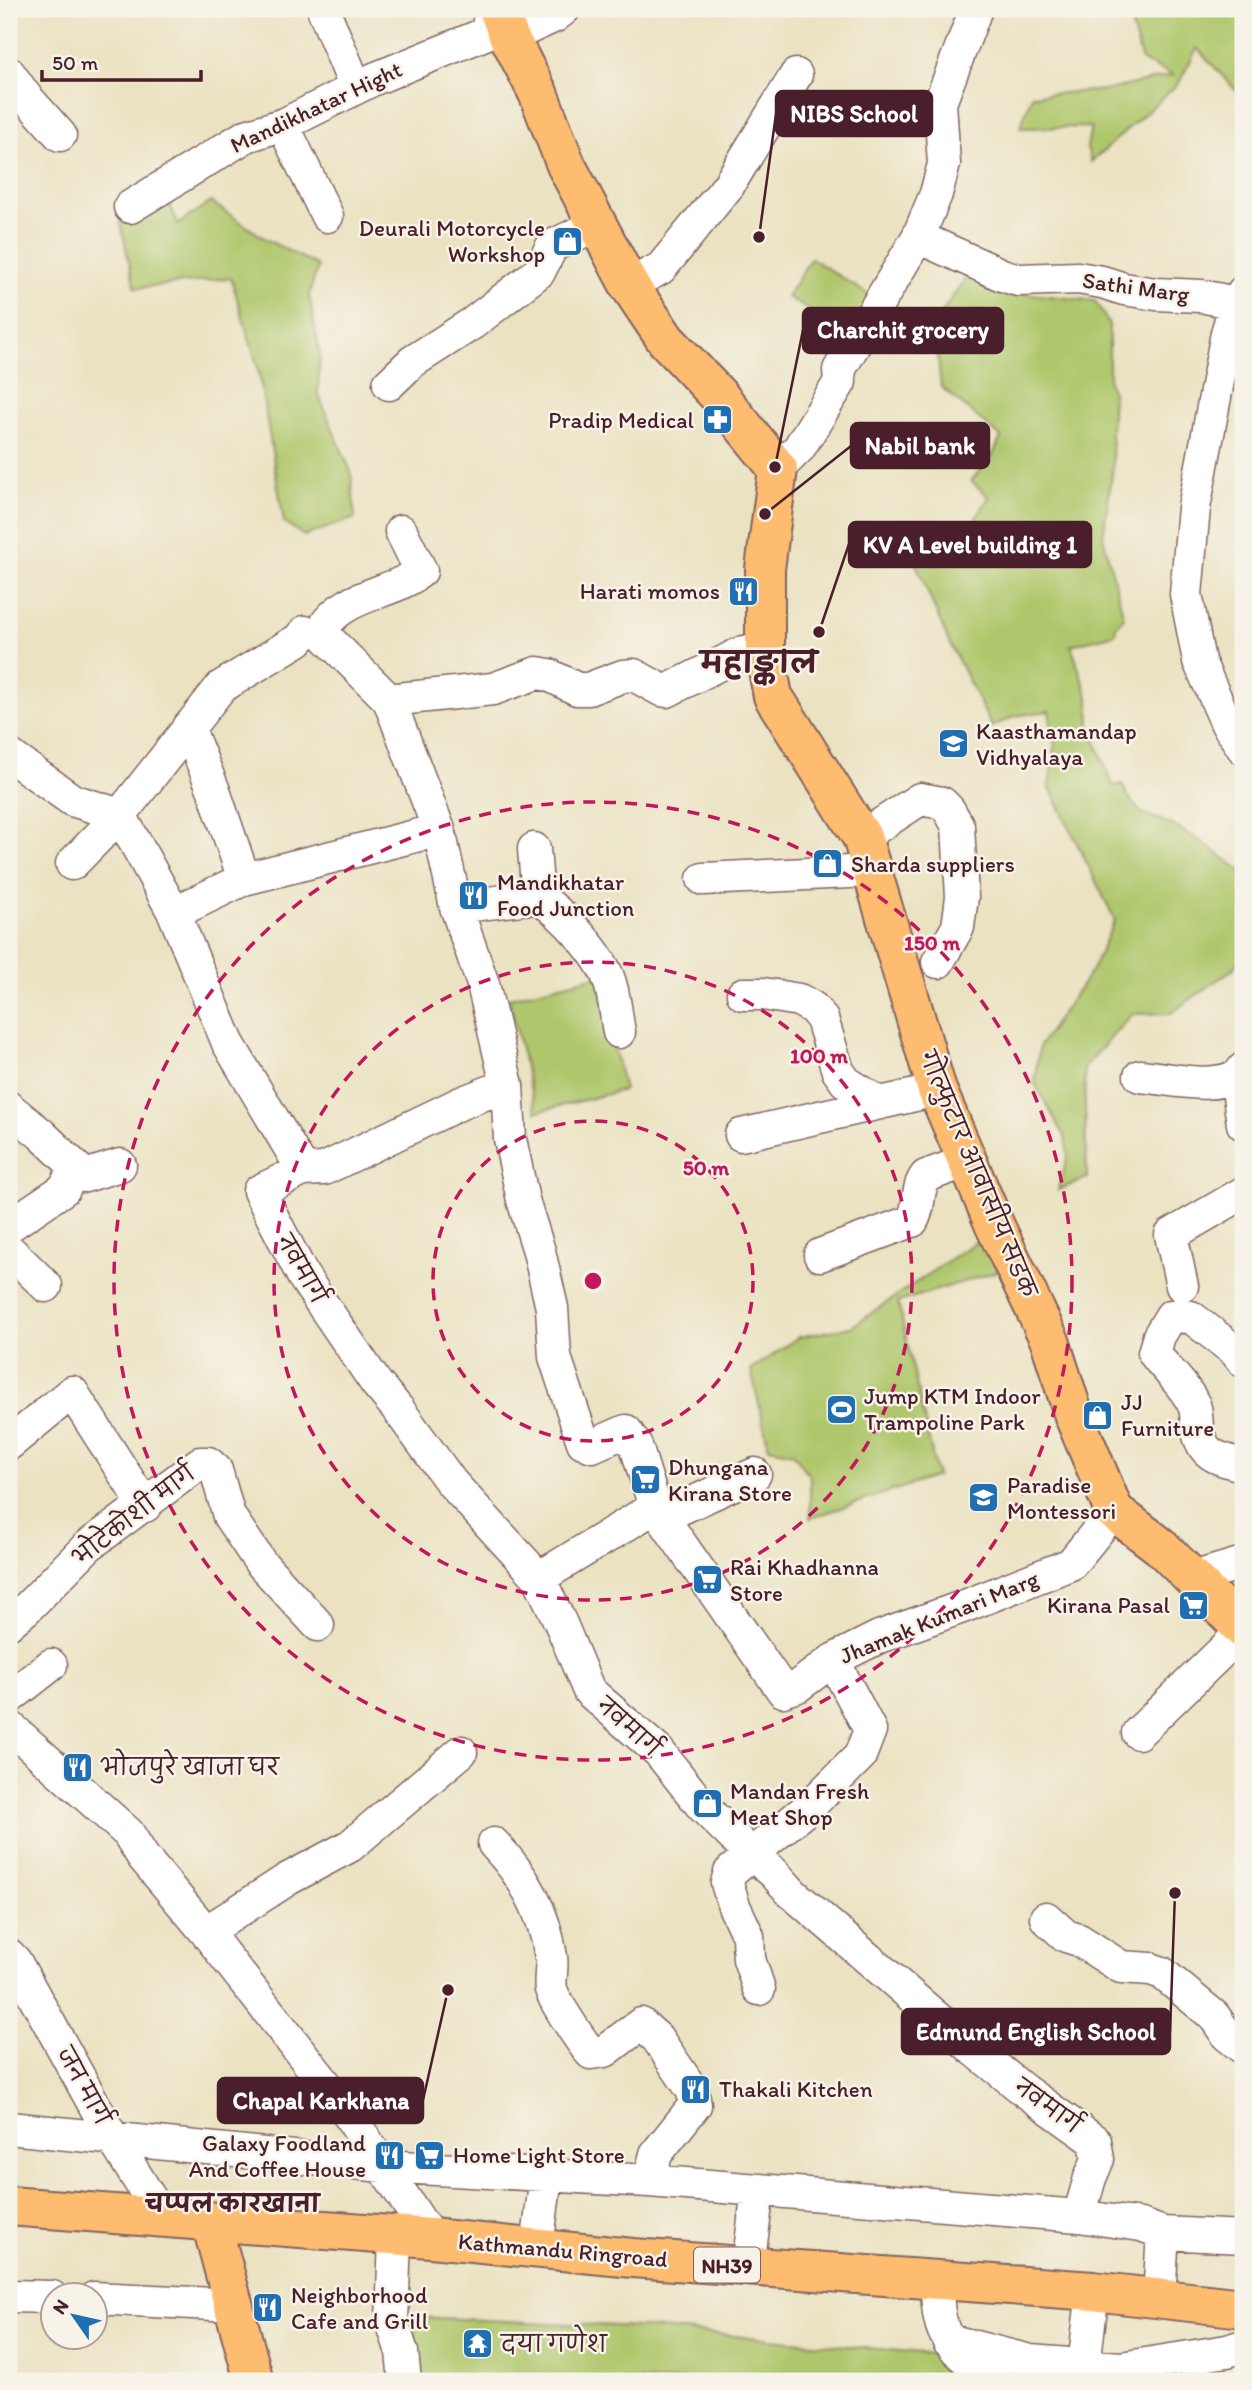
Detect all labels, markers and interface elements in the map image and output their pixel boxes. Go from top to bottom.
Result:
scale bar [42,38,201,82]
text: 50 m [52,50,99,75]
street label: Mandikhatar Hight [226,55,407,159]
callout: NIBS School [776,91,932,136]
text: NIBS School [790,99,918,128]
place label: Deurali Motorcycle Workshop [359,214,545,268]
shop icon: Deurali Motorcycle Workshop [551,224,585,258]
street label: Sathi Marg [1081,266,1191,308]
callout: Charchit grocery [803,308,1003,353]
text: Charchit grocery [817,315,990,345]
pharmacy icon: Pradip Medical [700,403,734,437]
place label: Pradip Medical [548,406,694,434]
callout: Nabil bank [851,423,989,468]
text: Nabil bank [865,431,976,460]
callout: KV A Level building 1 [849,522,1091,567]
text: KV A Level building 1 [863,530,1078,560]
restaurant icon: Harati momos [726,574,760,608]
place label: Harati momos [580,577,720,605]
district label: महाङ्काल [698,644,821,686]
place label: Kaasthamandap Vidhyalaya [976,717,1137,771]
school or university icon: Kaasthamandap Vidhyalaya [936,727,970,761]
shop icon: Sharda suppliers [811,847,845,881]
place label: Sharda suppliers [851,850,1015,878]
place label: Mandikhatar Food Junction [497,868,634,922]
restaurant icon: Mandikhatar Food Junction [457,878,491,912]
text: 150 m [904,930,960,955]
text: 100 m [790,1043,848,1068]
street label: गोल्फुटार आवासीय सडक [910,1043,1047,1303]
text: 50 m [683,1155,730,1180]
street label: नवमार्ग [270,1226,337,1310]
centre of rings [581,1269,605,1293]
place label: Jump KTM Indoor Trampoline Park [864,1382,1041,1436]
place label: JJ Furniture [1121,1388,1214,1442]
sports icon: Jump KTM Indoor Trampoline Park [824,1392,858,1426]
shop icon: JJ Furniture [1081,1398,1115,1432]
place label: Dhungana Kirana Store [668,1453,792,1507]
street label: भोटेकोशी मार्ग [63,1454,202,1572]
supermarket icon: Dhungana Kirana Store [628,1463,662,1497]
place label: Paradise Montessori [1007,1471,1116,1525]
school or university icon: Paradise Montessori [967,1481,1001,1515]
place label: Rai Khadhanna Store [730,1553,879,1607]
supermarket icon: Rai Khadhanna Store [690,1563,724,1597]
street label: Jhamak Kumari Marg [835,1564,1043,1670]
supermarket icon: Kirana Pasal [1176,1588,1210,1622]
place label: Kirana Pasal [1047,1591,1170,1619]
street label: नवमार्ग [590,1687,670,1764]
place label: भोजपुरे खाजा घर [100,1748,281,1784]
restaurant icon: भोजपुरे खाजा घर [61,1750,95,1784]
place label: Mandan Fresh Meat Shop [730,1777,869,1831]
shop icon: Mandan Fresh Meat Shop [690,1787,724,1821]
callout: Edmund English School [902,2009,1170,2054]
text: Edmund English School [916,2017,1156,2047]
street label: जन मार्ग [50,2038,121,2131]
street label: नवमार्ग [1008,2068,1090,2140]
restaurant icon: Thakali Kitchen [679,2072,713,2106]
place label: Thakali Kitchen [719,2075,873,2103]
callout: Chapal Karkhana [218,2078,423,2123]
text: Chapal Karkhana [233,2086,410,2116]
place label: Galaxy Foodland And Coffee House [189,2129,366,2183]
supermarket icon: Home Light Store [413,2138,447,2172]
restaurant icon: Galaxy Foodland And Coffee House [372,2139,406,2173]
place label: Home Light Store [453,2141,625,2169]
district label: चप्पल कारखाना [145,2189,322,2218]
street label: Kathmandu Ringroad [457,2227,669,2273]
road number: NH39 [694,2248,760,2282]
place label: Neighborhood Cafe and Grill [291,2281,429,2335]
north arrow [38,2282,108,2352]
restaurant icon: Neighborhood Cafe and Grill [251,2291,285,2325]
text: N [47,2295,73,2319]
place label: दया गणेश [499,2324,608,2358]
temple icon: दया गणेश [461,2327,495,2361]

